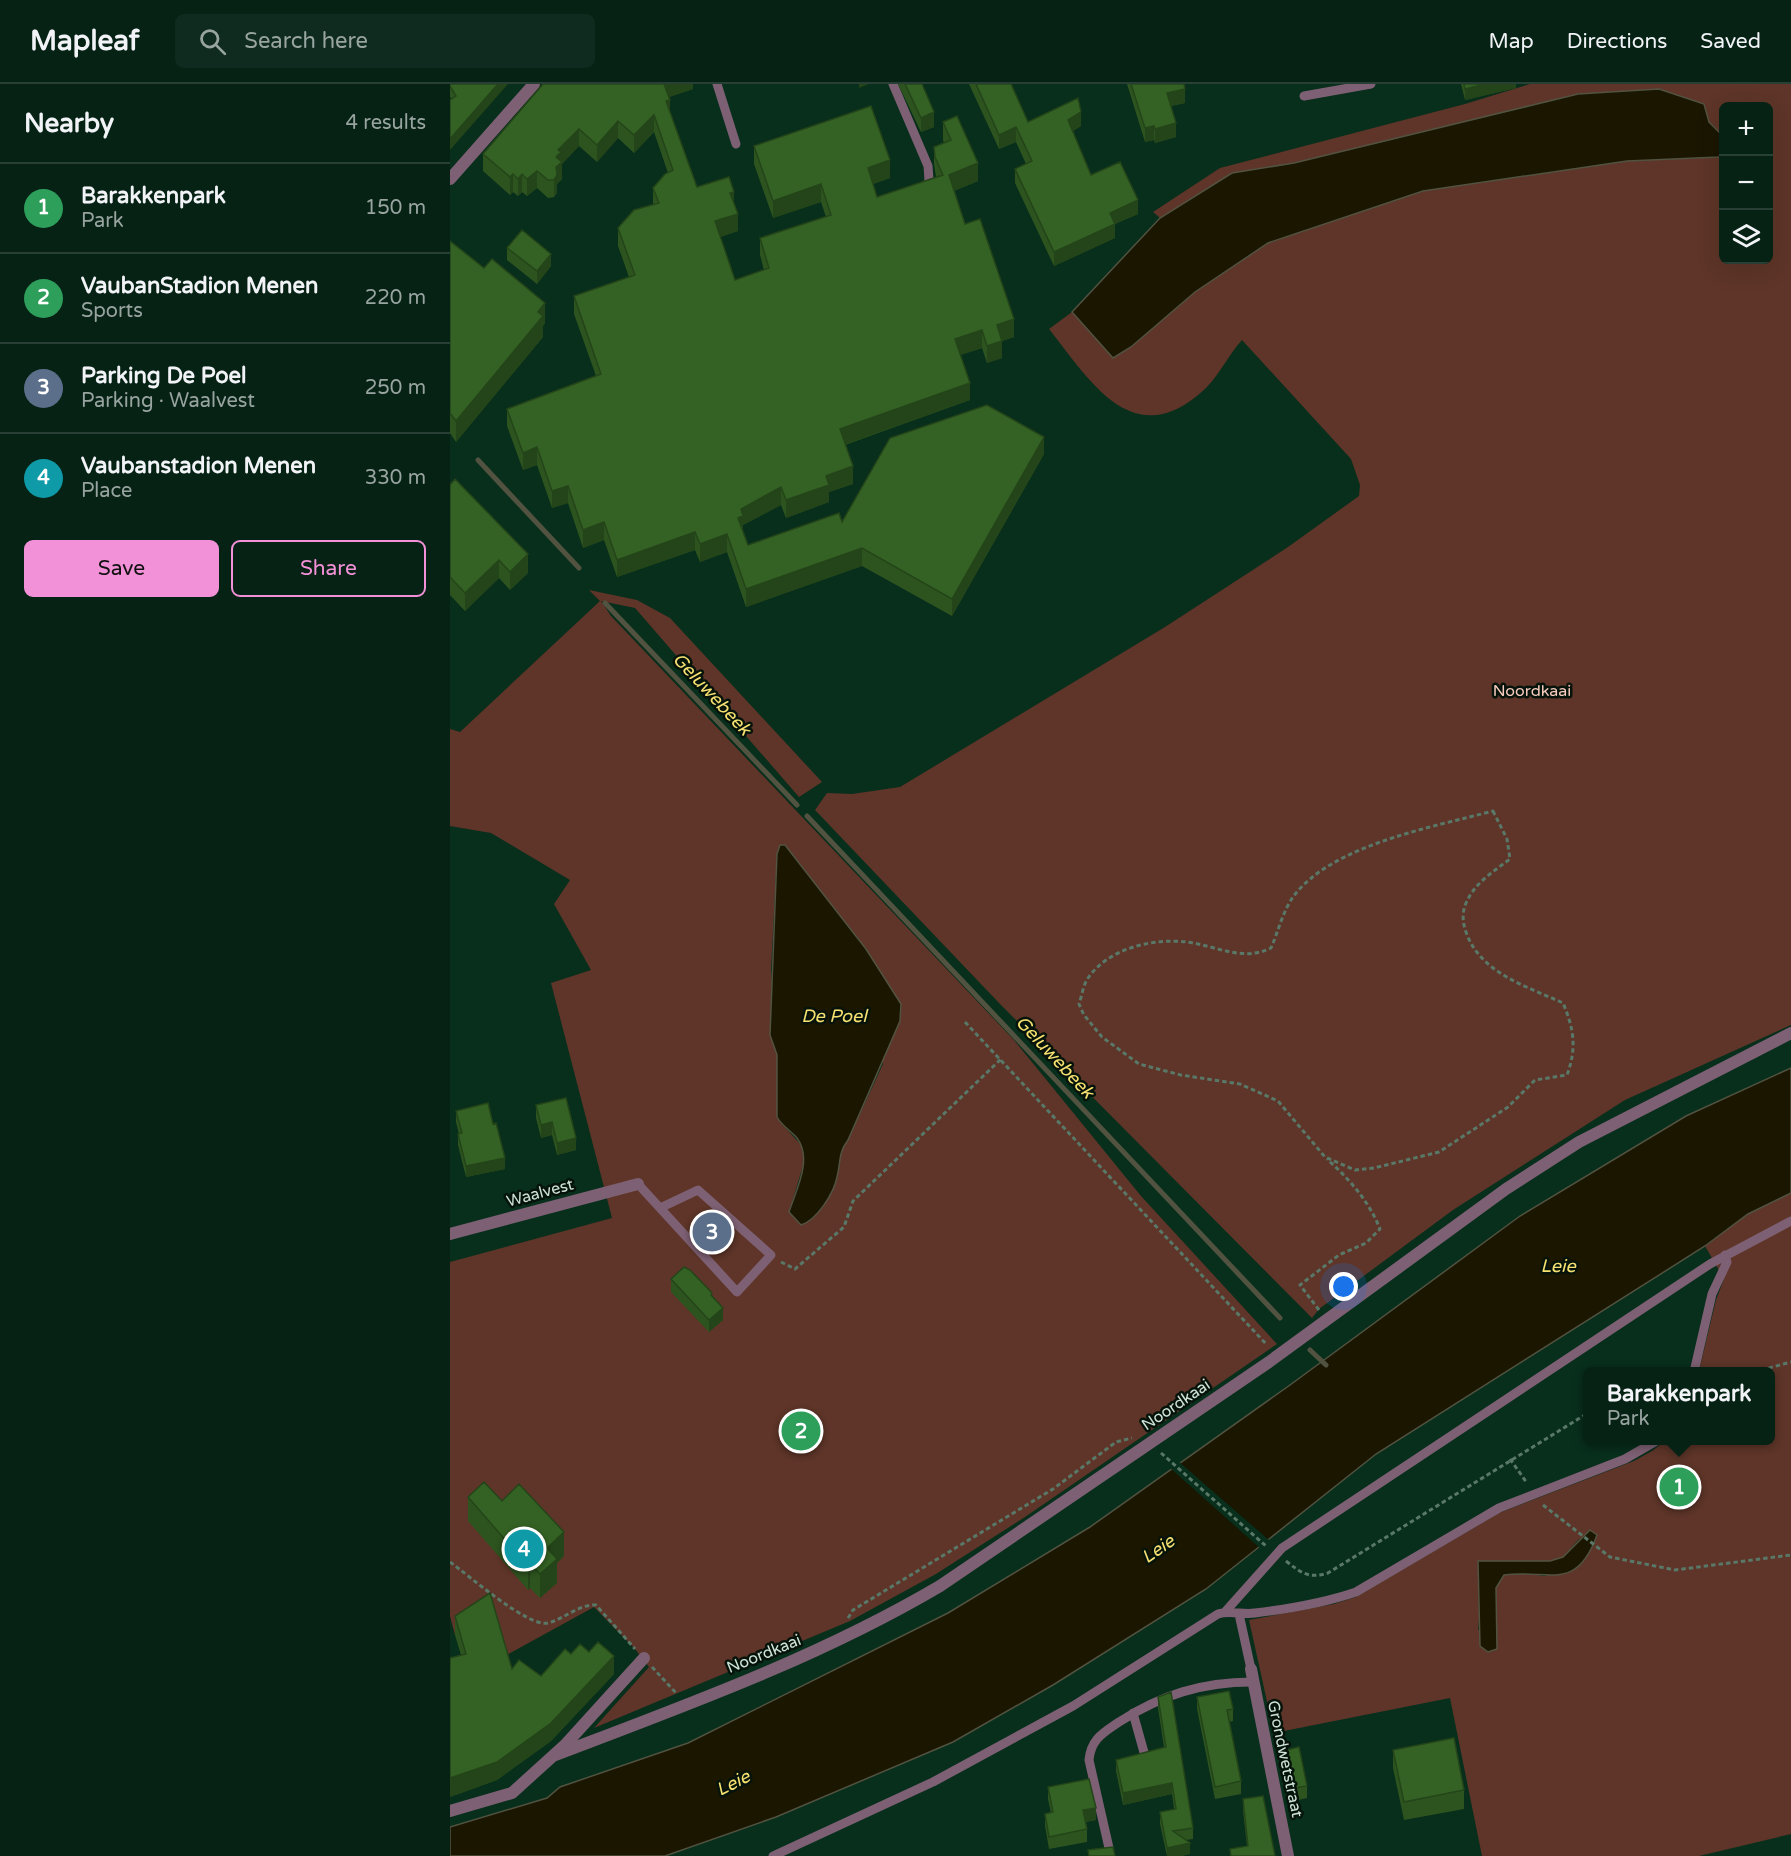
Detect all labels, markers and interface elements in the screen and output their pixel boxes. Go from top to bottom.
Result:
search box [175,14,595,68]
text: Mapleaf [30,24,139,58]
icon: search [196,25,229,58]
text: Search here [244,28,368,54]
text: Map [1488,29,1534,54]
text: Directions [1567,29,1667,54]
text: Saved [1700,29,1761,54]
map controls [1719,102,1773,264]
button: + [1719,102,1773,156]
text: Nearby [24,108,114,139]
text: 4 results [346,111,426,135]
button: − [1719,156,1773,210]
text: Barakkenpark [81,183,226,209]
text: 1 [37,196,50,220]
text: 150 m [365,196,426,220]
text: Park [81,209,124,233]
button: layers [1719,210,1773,264]
text: VaubanStadion Menen [81,273,318,299]
text: 2 [37,286,50,310]
text: 220 m [365,286,426,310]
text: Sports [81,299,143,323]
text: Parking De Poel [81,363,247,389]
text: 3 [37,376,50,400]
text: 250 m [365,376,426,400]
text: Parking · Waalvest [81,389,255,413]
text: Vaubanstadion Menen [81,453,316,479]
text: 4 [37,466,50,490]
text: 330 m [365,466,426,490]
text: Place [81,479,132,503]
button: Save [24,540,219,597]
button: Share [231,540,426,597]
water label: Geluwebeek [668,648,757,741]
park label: Noordkaai [1493,681,1571,701]
water label: De Poel [801,1005,869,1027]
water label: Geluwebeek [1011,1011,1100,1104]
street label: Waalvest [504,1174,576,1212]
pin: 3 [692,1210,732,1254]
water label: Leie [1540,1255,1576,1277]
your location [1329,1272,1358,1301]
popup [1583,1367,1775,1445]
street label: Noordkaai [1138,1375,1214,1435]
text: Barakkenpark [1607,1381,1751,1407]
text: Park [1607,1407,1649,1431]
pin: 2 [782,1408,820,1454]
pin: 1 [1660,1464,1698,1510]
pin: 4 [504,1526,544,1572]
water label: Leie [1137,1529,1179,1568]
street label: Noordkaai [724,1630,804,1678]
street label: Grondwetstraat [1263,1699,1307,1819]
water label: Leie [712,1765,754,1801]

